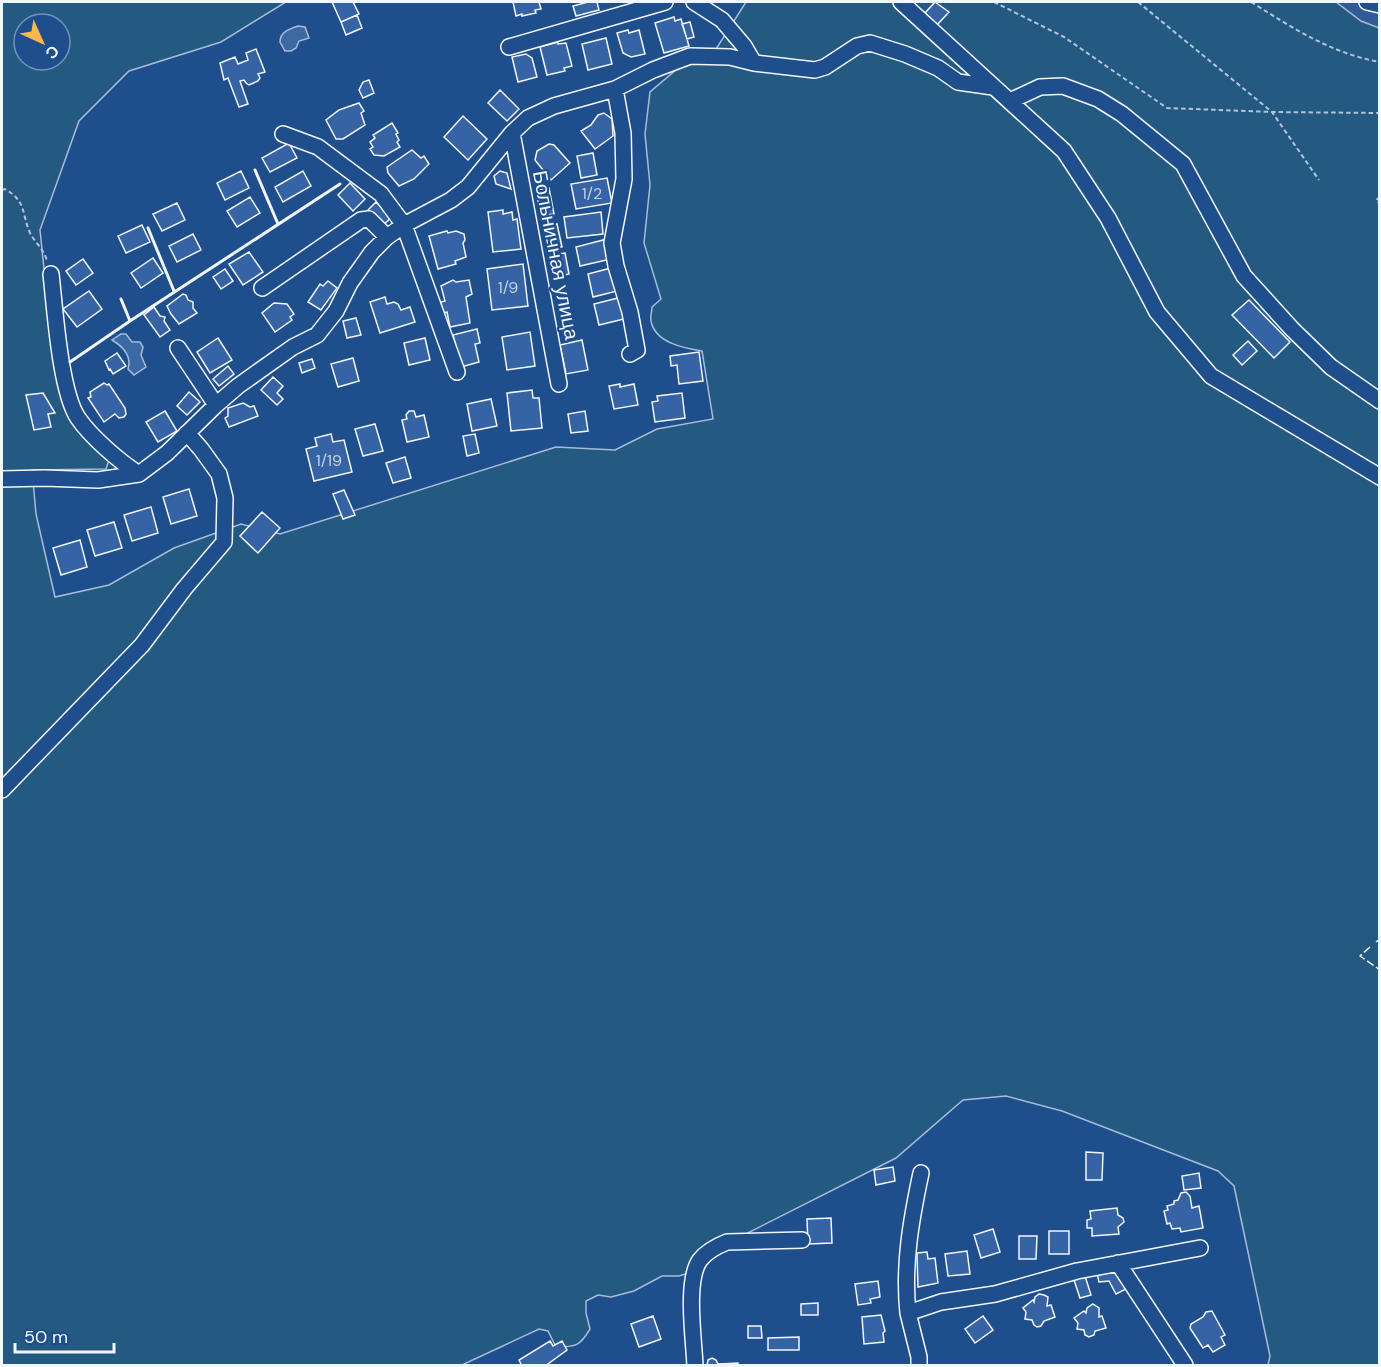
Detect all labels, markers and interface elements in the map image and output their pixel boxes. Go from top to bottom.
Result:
north arrow [12,12,72,72]
text: С [40,41,64,64]
street label: Больничная улица [527,168,585,343]
house number: 1/2 [582,183,602,204]
house number: 1/9 [498,277,518,298]
house number: 1/19 [316,450,342,471]
scale bar [15,1316,114,1354]
text: 50 m [24,1325,68,1349]

